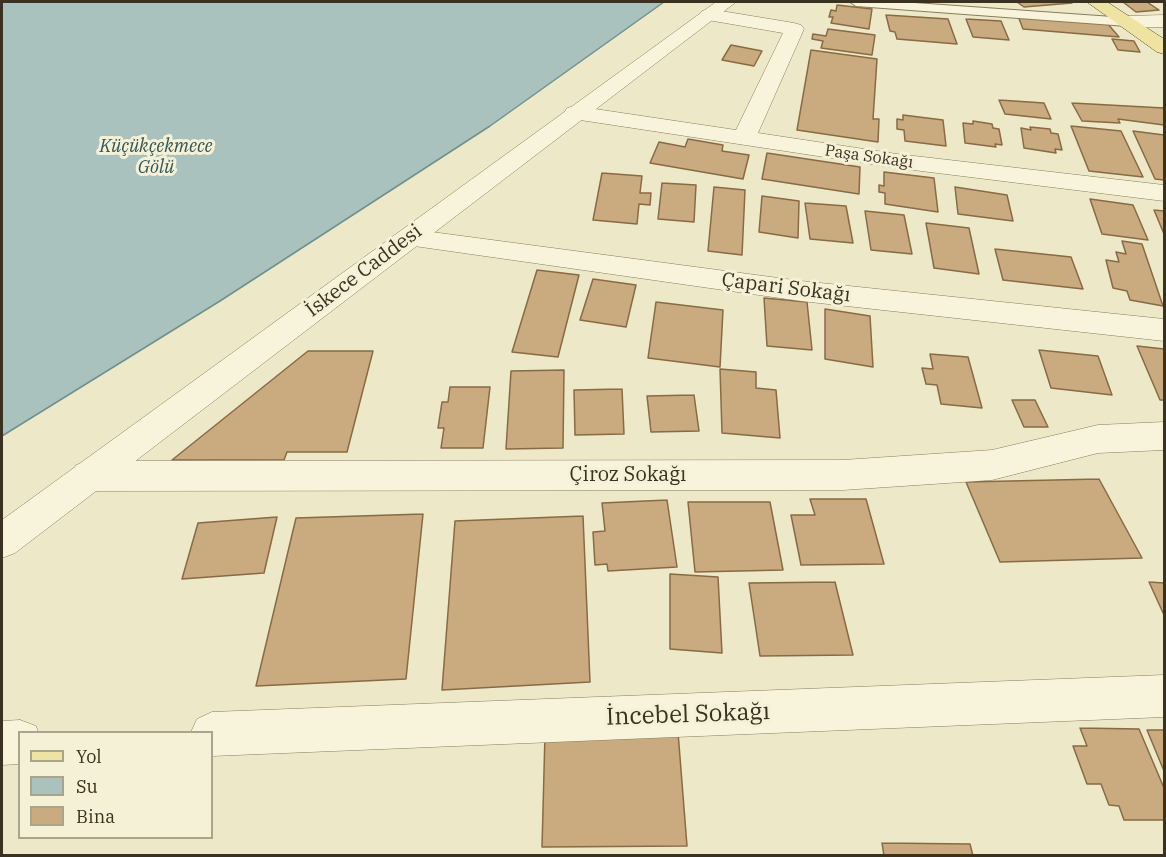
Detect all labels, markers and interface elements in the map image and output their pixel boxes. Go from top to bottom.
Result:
water label: Küçükçekmece Gölü [100,136,212,178]
street label: Paşa Sokağı [824,141,914,173]
street label: İskece Caddesi [301,220,427,322]
street label: Çapari Sokağı [720,268,852,308]
street label: Çiroz Sokağı [570,463,686,487]
street label: İncebel Sokağı [605,698,771,732]
legend [18,731,213,839]
text: Yol [76,745,102,768]
text: Su [76,775,98,798]
text: Bina [76,805,115,828]

